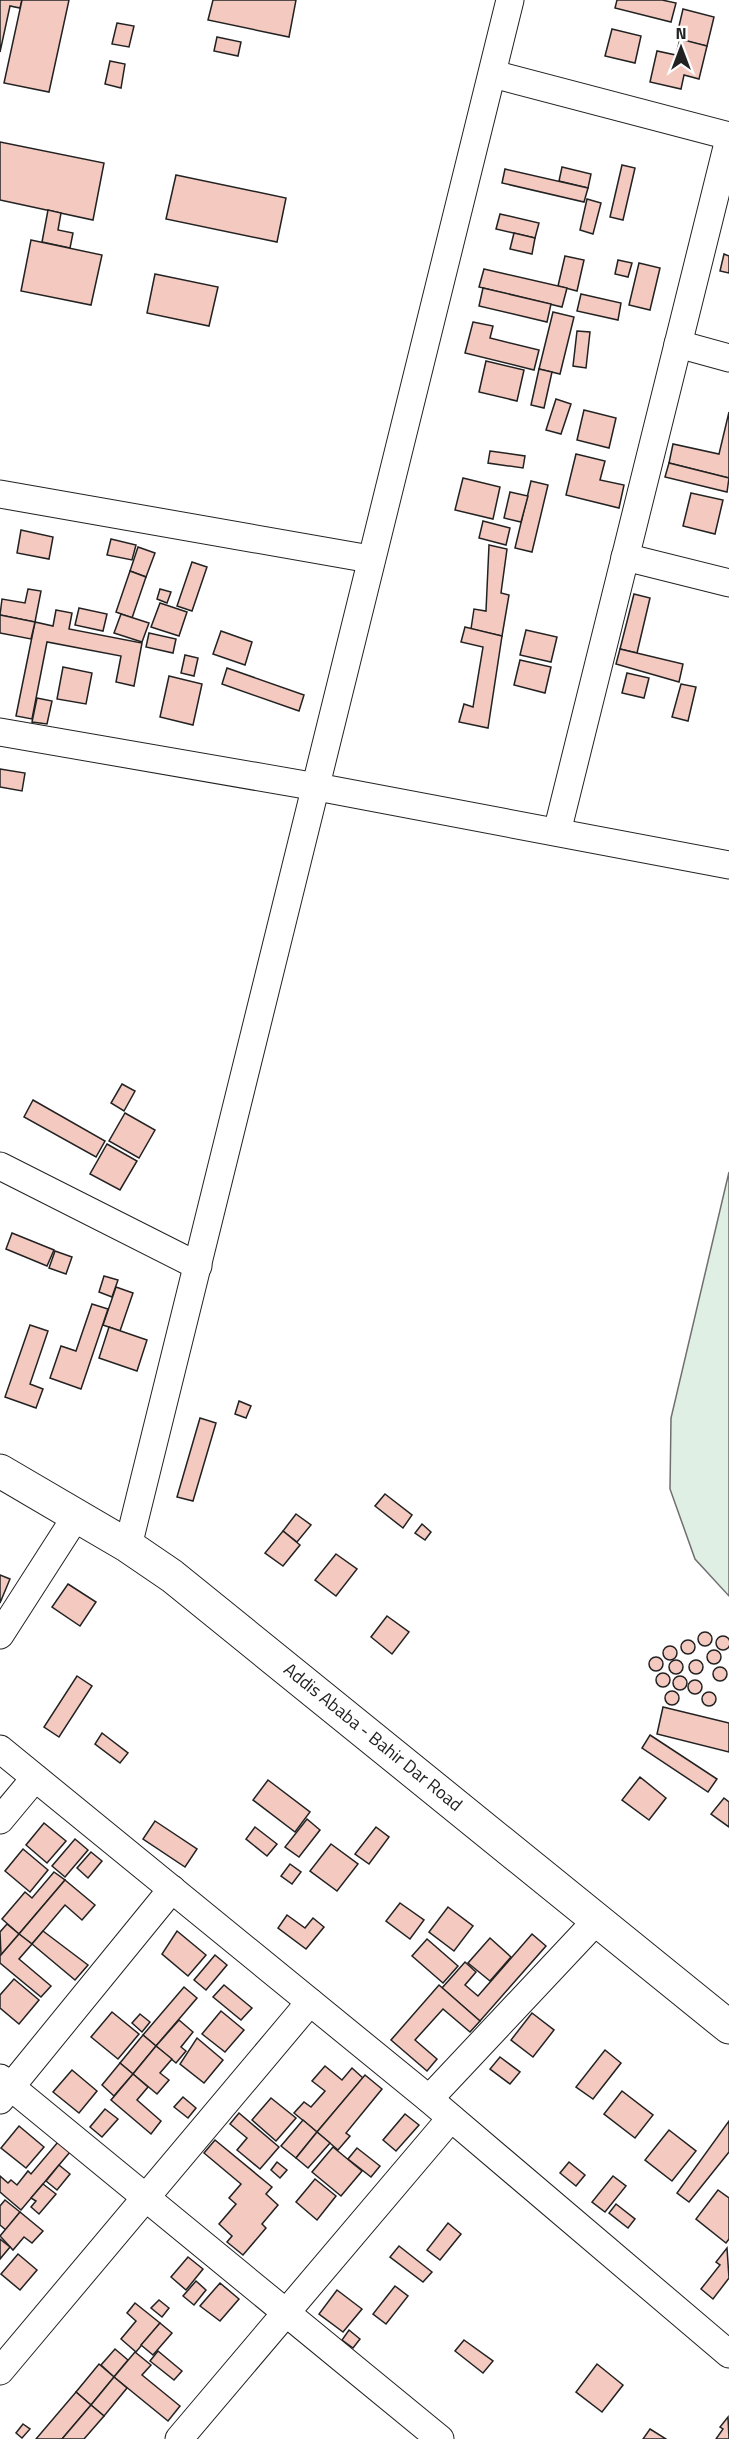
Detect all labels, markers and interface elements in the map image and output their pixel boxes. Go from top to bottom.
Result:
north arrow [651,18,711,78]
text: N [675,21,687,45]
street label: Addis Ababa - Bahir Dar Road [278,1656,469,1817]

